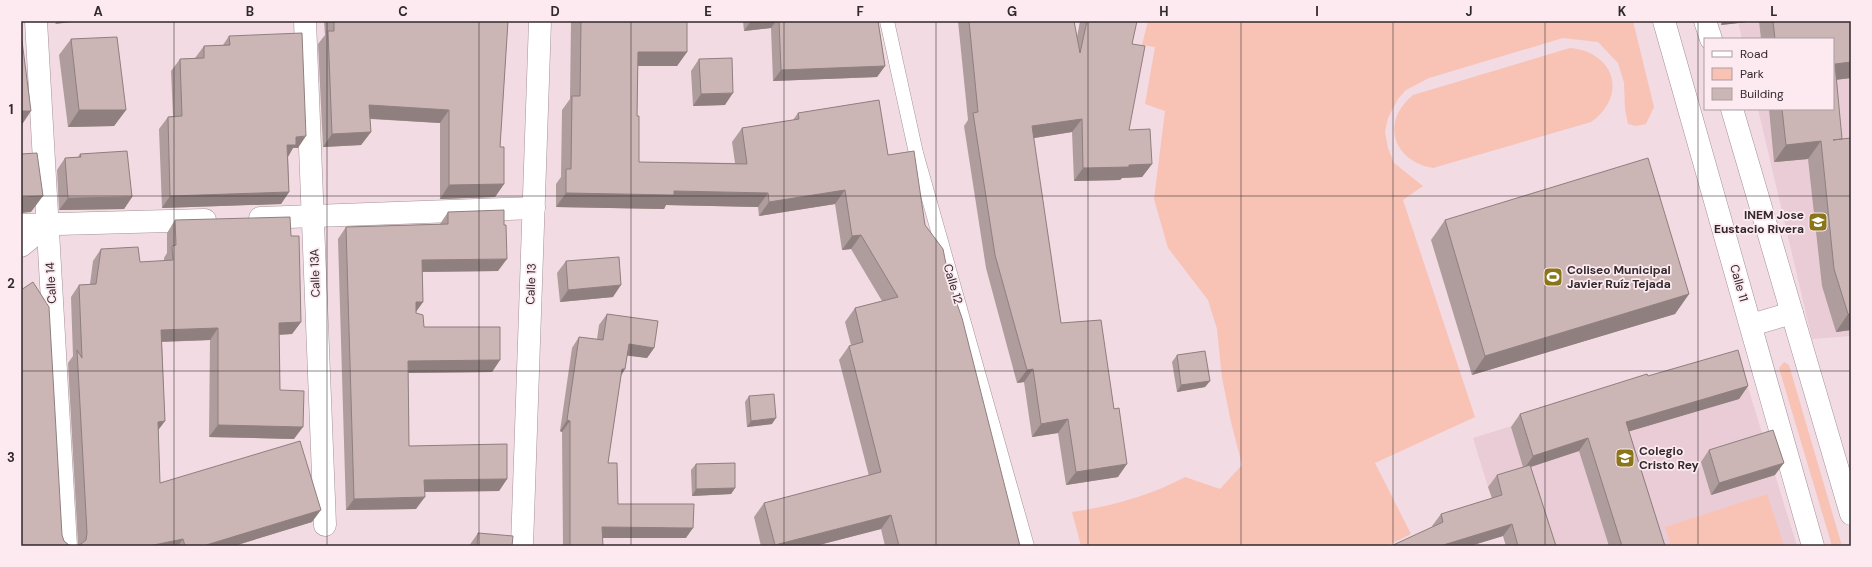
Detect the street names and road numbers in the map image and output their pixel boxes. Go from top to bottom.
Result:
street label: Calle 13A [306,248,324,298]
street label: Calle 14 [42,262,60,304]
street label: Calle 12 [940,262,966,306]
street label: Calle 13 [522,263,540,305]
street label: Calle 11 [1726,263,1752,303]

